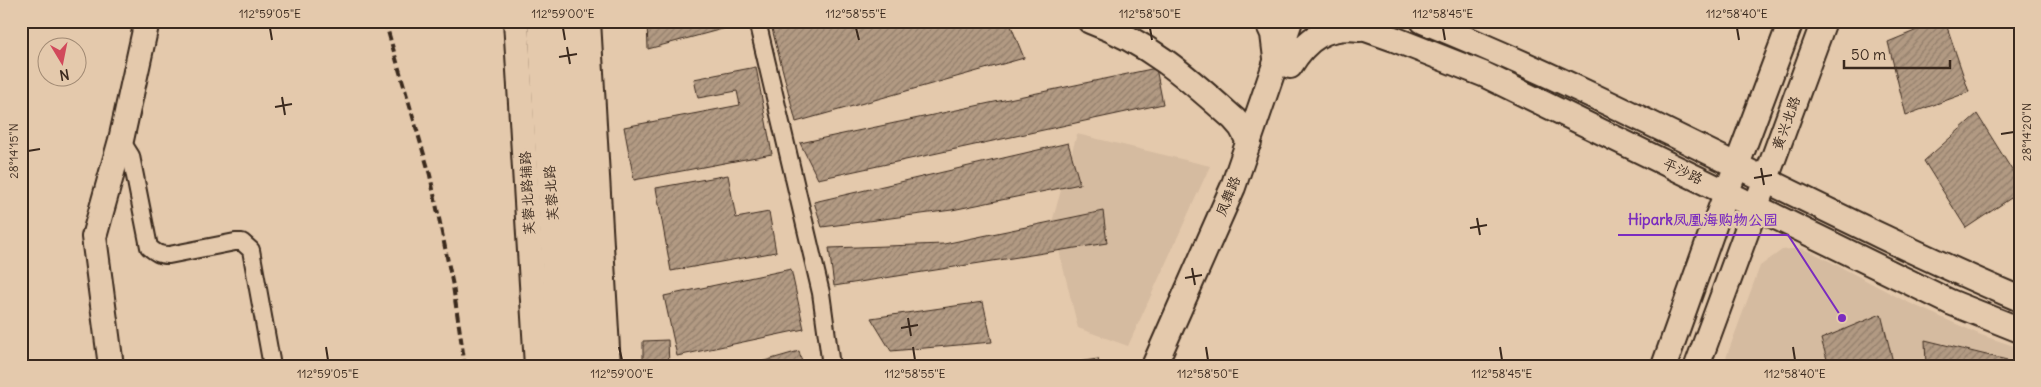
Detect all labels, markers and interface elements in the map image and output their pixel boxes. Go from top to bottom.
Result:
text: 112°59'05"E [239,6,301,21]
text: 112°59'00"E [531,6,595,21]
text: 112°58'55"E [825,6,887,21]
text: 112°58'50"E [1119,6,1181,21]
text: 112°58'45"E [1413,6,1473,21]
text: 112°58'40"E [1706,6,1768,21]
north arrow [38,38,88,88]
scale bar [1844,38,1950,70]
text: 50 m [1851,45,1886,64]
text: N [58,65,71,85]
street label: 黄兴北路 [1768,94,1804,152]
text: 28°14'20"N [2019,103,2034,161]
text: 28°14'15"N [6,123,21,179]
street label: 芙蓉北路辅路 [516,151,538,235]
street label: 平沙路 [1660,154,1706,188]
street label: 芙蓉北路 [540,164,562,222]
street label: 凤舞路 [1212,173,1244,219]
callout: Hipark凤凰海购物公园 [1618,205,1788,235]
text: Hipark凤凰海购物公园 [1628,210,1778,230]
text: 112°59'05"E [297,366,359,381]
text: 112°59'00"E [590,366,654,381]
text: 112°58'55"E [884,366,946,381]
text: 112°58'50"E [1177,366,1239,381]
text: 112°58'45"E [1472,366,1532,381]
text: 112°58'40"E [1764,366,1826,381]

